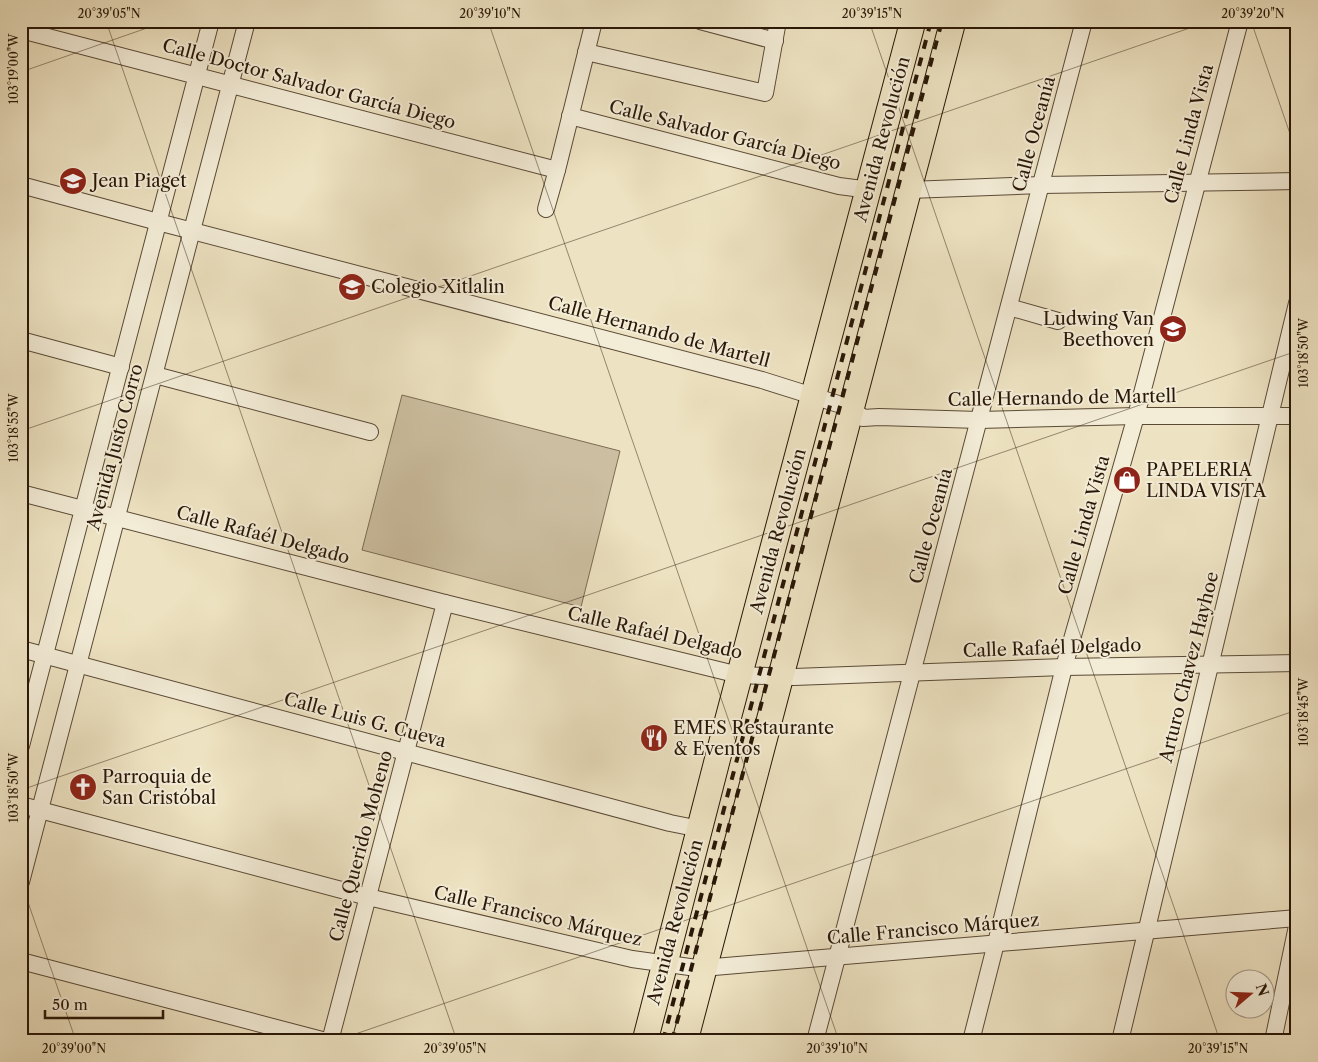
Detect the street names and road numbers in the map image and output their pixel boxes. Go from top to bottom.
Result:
street label: Calle Doctor Salvador García Diego [160,34,458,134]
street label: Avenida Revolución [849,54,915,225]
street label: Calle Linda Vista [1160,61,1218,206]
street label: Calle Oceanía [1008,73,1060,194]
street label: Calle Salvador García Diego [607,96,843,174]
street label: Calle Hernando de Martell [546,292,772,372]
street label: Avenida Justo Corro [82,361,148,534]
street label: Calle Hernando de Martell [948,385,1176,411]
street label: Avenida Revolución [745,446,811,617]
street label: Calle Linda Vista [1054,452,1115,597]
street label: Calle Oceanía [905,465,957,586]
street label: Calle Rafaél Delgado [174,501,352,569]
street label: Arturo Chavez Hayhoe [1154,569,1223,766]
street label: Calle Rafaél Delgado [565,602,745,664]
street label: Calle Rafaél Delgado [962,634,1142,662]
street label: Calle Luis G. Cueva [281,688,449,752]
street label: Calle Querido Moheno [325,748,397,944]
street label: Avenida Revolución [642,837,708,1008]
street label: Calle Francisco Márquez [432,881,644,951]
street label: Calle Francisco Márquez [826,909,1040,949]

